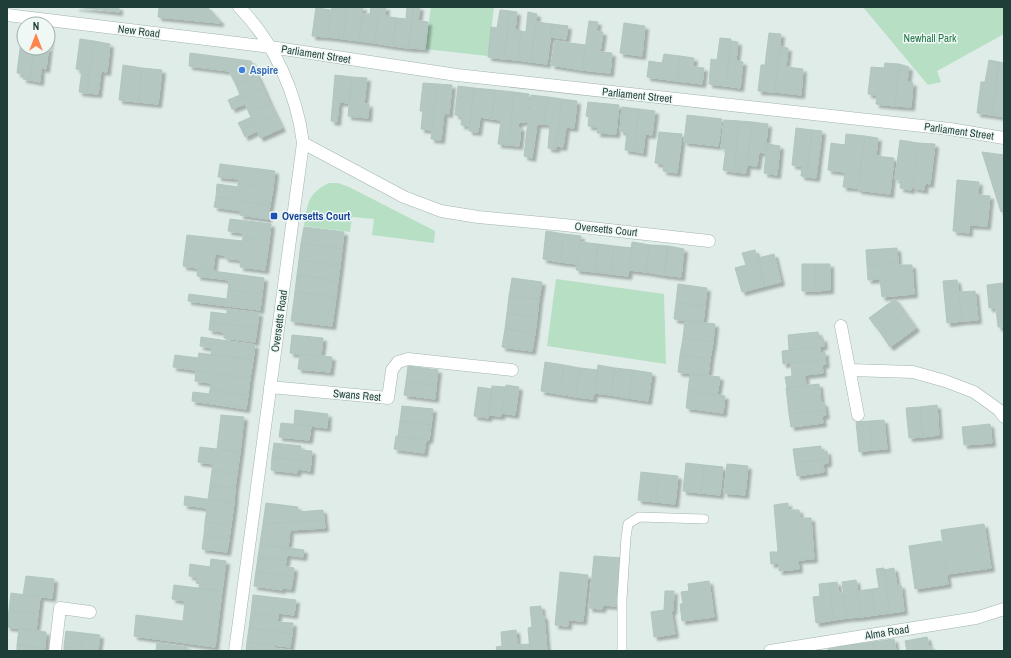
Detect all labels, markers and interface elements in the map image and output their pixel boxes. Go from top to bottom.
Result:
north arrow [16,16,56,56]
text: N [33,19,39,33]
street label: New Road [117,21,161,41]
park label: Newhall Park [903,31,957,45]
street label: Parliament Street [280,42,352,66]
place label: Aspire [250,63,278,77]
marker: Aspire [237,65,247,75]
street label: Parliament Street [601,84,673,106]
street label: Parliament Street [923,119,995,143]
place label: Oversetts Court [282,209,350,223]
marker: Oversetts Court [269,211,279,221]
street label: Oversetts Court [574,219,639,239]
street label: Oversetts Road [268,289,290,353]
street label: Swans Rest [332,386,382,404]
street label: Alma Road [863,622,910,643]

